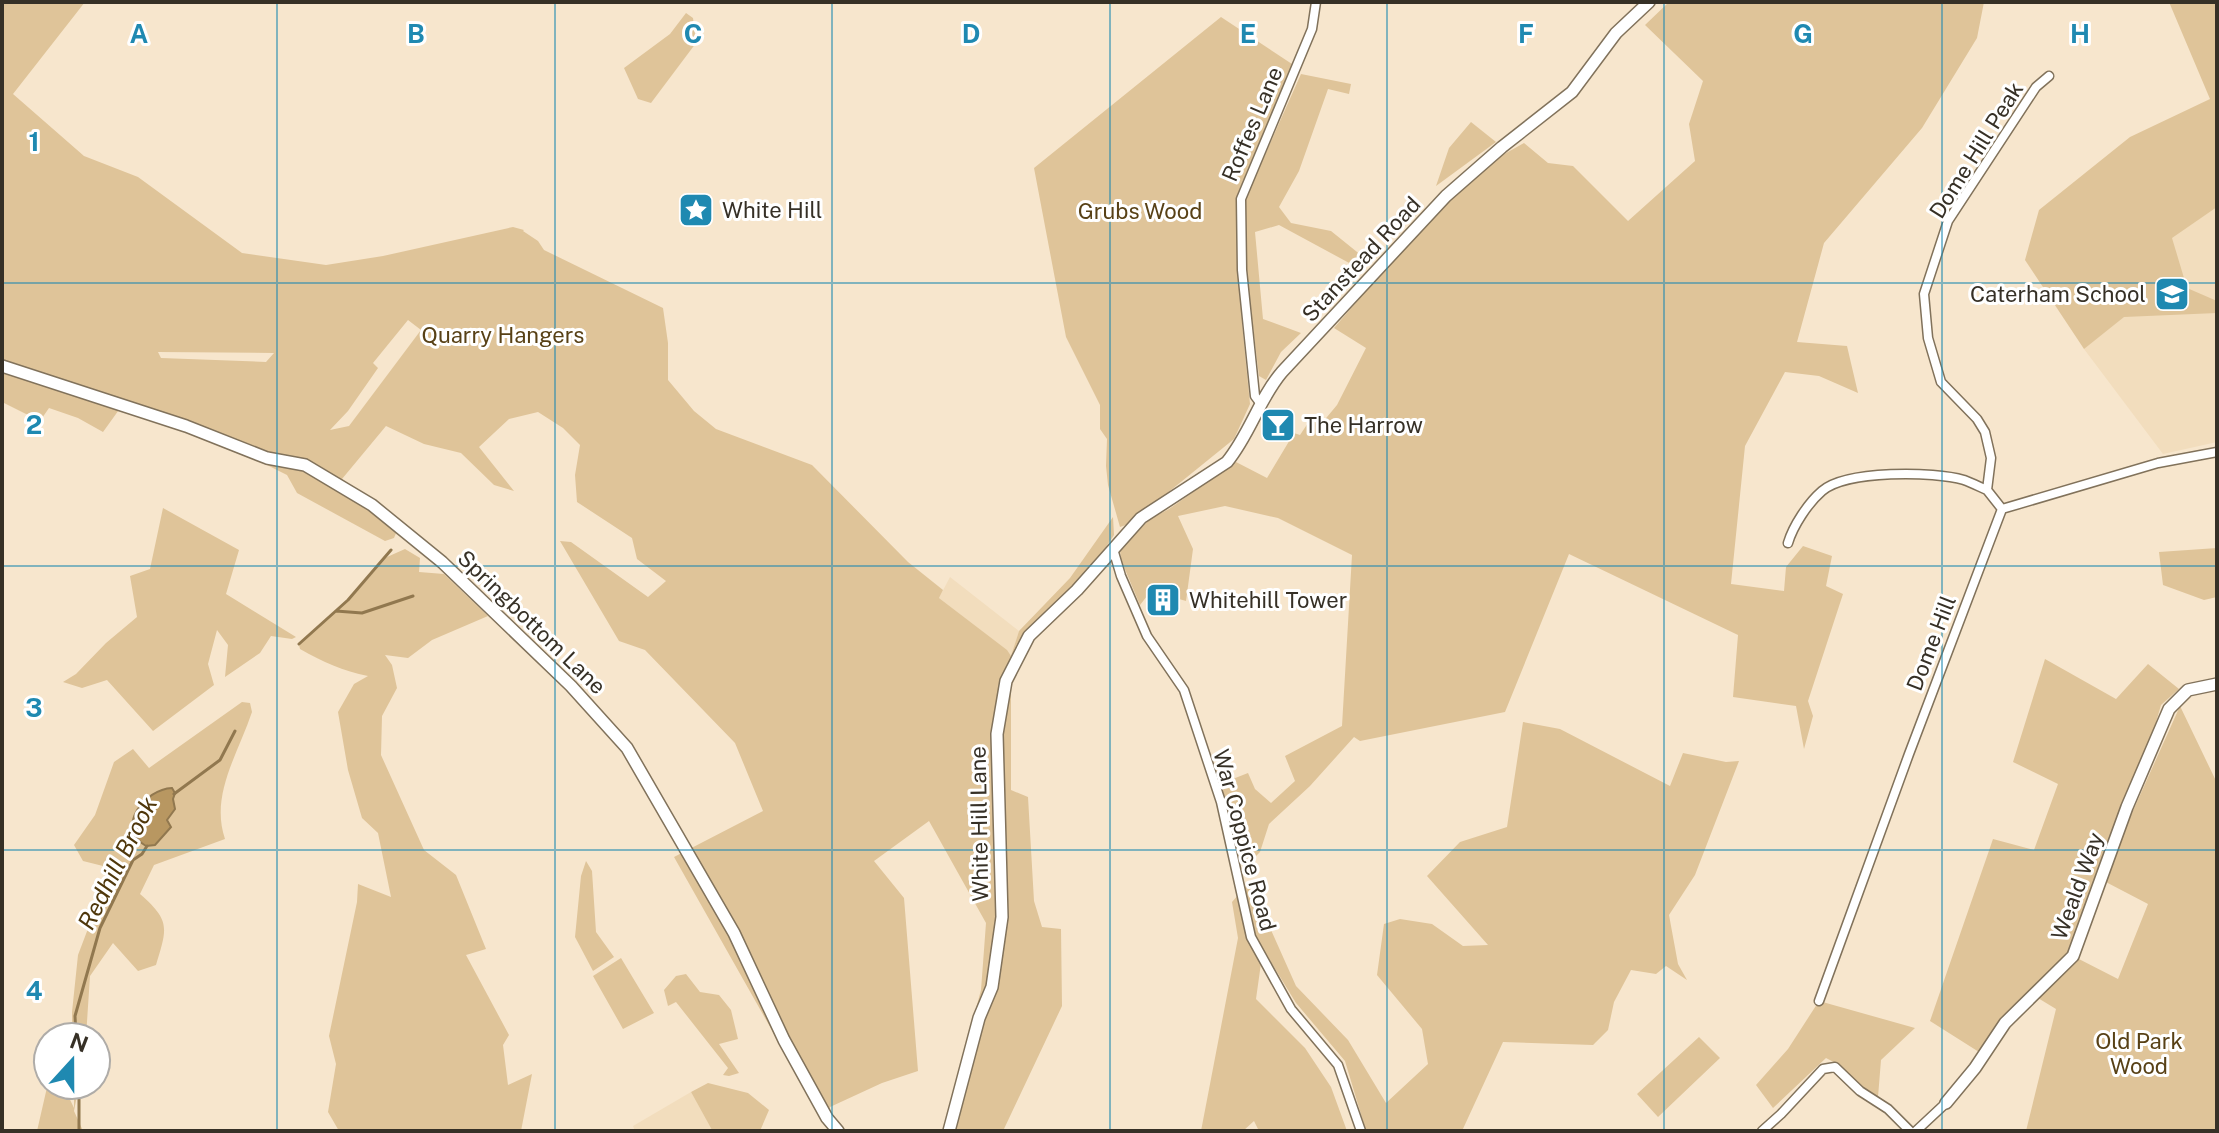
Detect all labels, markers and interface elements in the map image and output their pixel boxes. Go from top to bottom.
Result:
text: A [130,18,149,49]
text: B [407,18,425,49]
text: C [684,18,702,49]
text: D [962,18,980,49]
text: E [1240,18,1256,49]
text: F [1518,18,1534,49]
text: G [1793,18,1813,49]
text: H [2070,18,2090,49]
street label: Roffes Lane [1216,63,1288,185]
street label: Dome Hill Peak [1924,77,2028,223]
text: 1 [28,126,40,157]
place icon: White Hill [677,191,715,229]
street label: Stanstead Road [1296,191,1426,327]
place label: White Hill [722,197,822,223]
park label: Grubs Wood [1078,198,1202,224]
school or university icon: Caterham School [2153,275,2191,313]
place label: Caterham School [1970,281,2146,307]
park label: Quarry Hangers [421,322,585,348]
bar icon: The Harrow [1259,406,1297,444]
text: 2 [26,409,42,440]
place label: The Harrow [1304,412,1423,438]
street label: Springbottom Lane [453,545,611,699]
building icon: Whitehill Tower [1144,581,1182,619]
place label: Whitehill Tower [1189,587,1347,613]
street label: Dome Hill [1901,592,1961,694]
text: 3 [25,692,43,723]
street label: White Hill Lane [965,746,993,902]
street label: War Coppice Road [1208,746,1282,934]
water label: Redhill Brook [72,792,162,934]
street label: Weald Way [2046,829,2108,943]
text: 4 [25,975,43,1006]
north arrow [32,1021,112,1101]
text: N [66,1027,92,1058]
park label: Old Park Wood [2095,1028,2183,1079]

